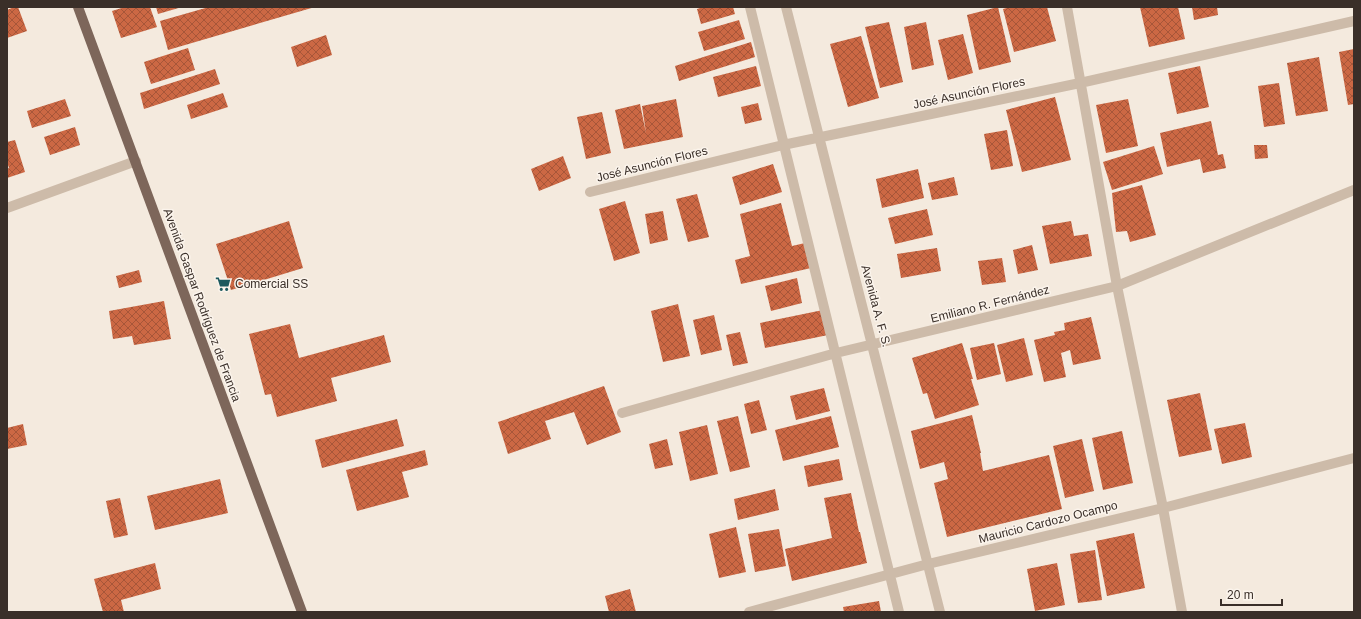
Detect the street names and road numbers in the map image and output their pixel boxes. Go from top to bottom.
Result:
street label: José Asunción Flores [912,74,1026,112]
street label: José Asunción Flores [595,143,709,185]
street label: Avenida Gaspar Rodríguez de Francia [160,206,244,404]
street label: Avenida A. F. S. [858,263,894,349]
street label: Emiliano R. Fernández [929,282,1051,326]
street label: Mauricio Cardozo Ocampo [977,498,1119,546]

